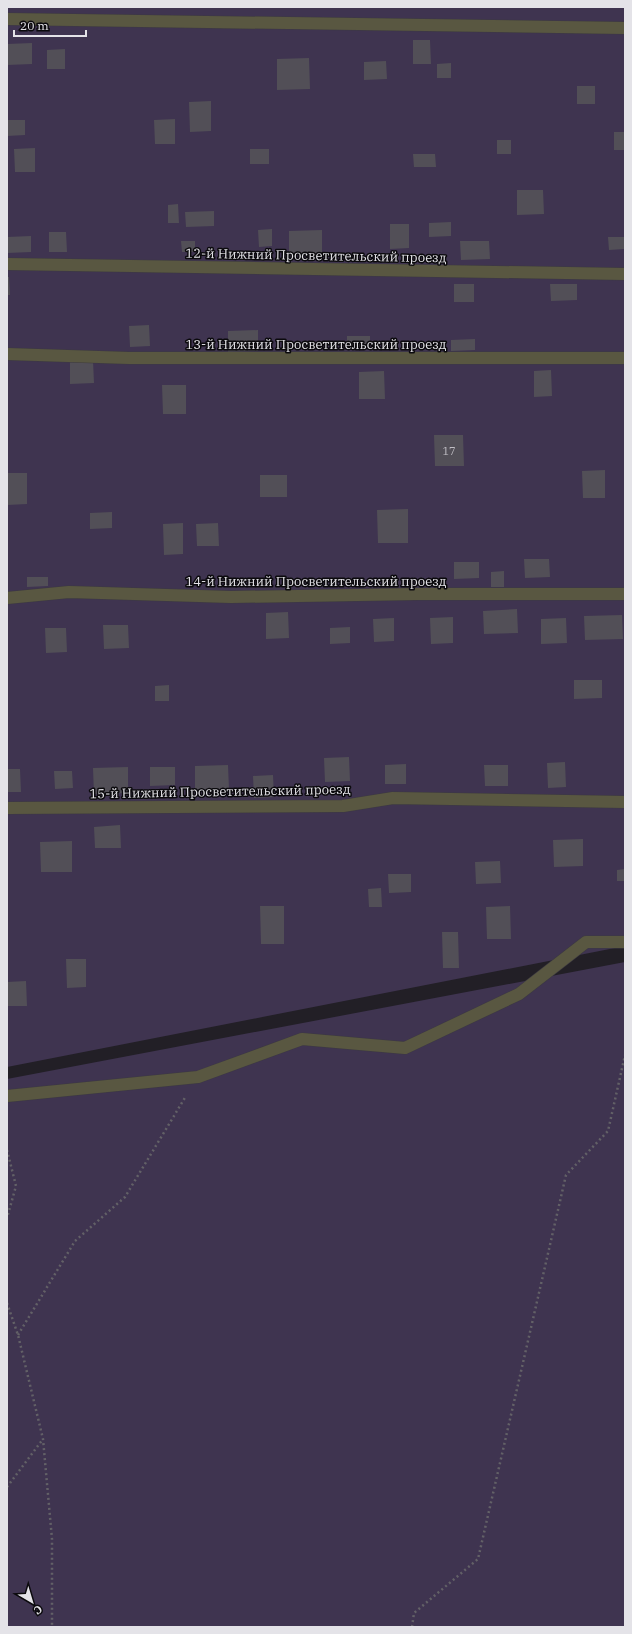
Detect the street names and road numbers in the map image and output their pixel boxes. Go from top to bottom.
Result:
street label: 12-й Нижний Просветительский проезд [185,245,447,266]
street label: 13-й Нижний Просветительский проезд [185,336,447,353]
street label: 14-й Нижний Просветительский проезд [185,573,447,590]
street label: 15-й Нижний Просветительский проезд [89,781,351,802]

